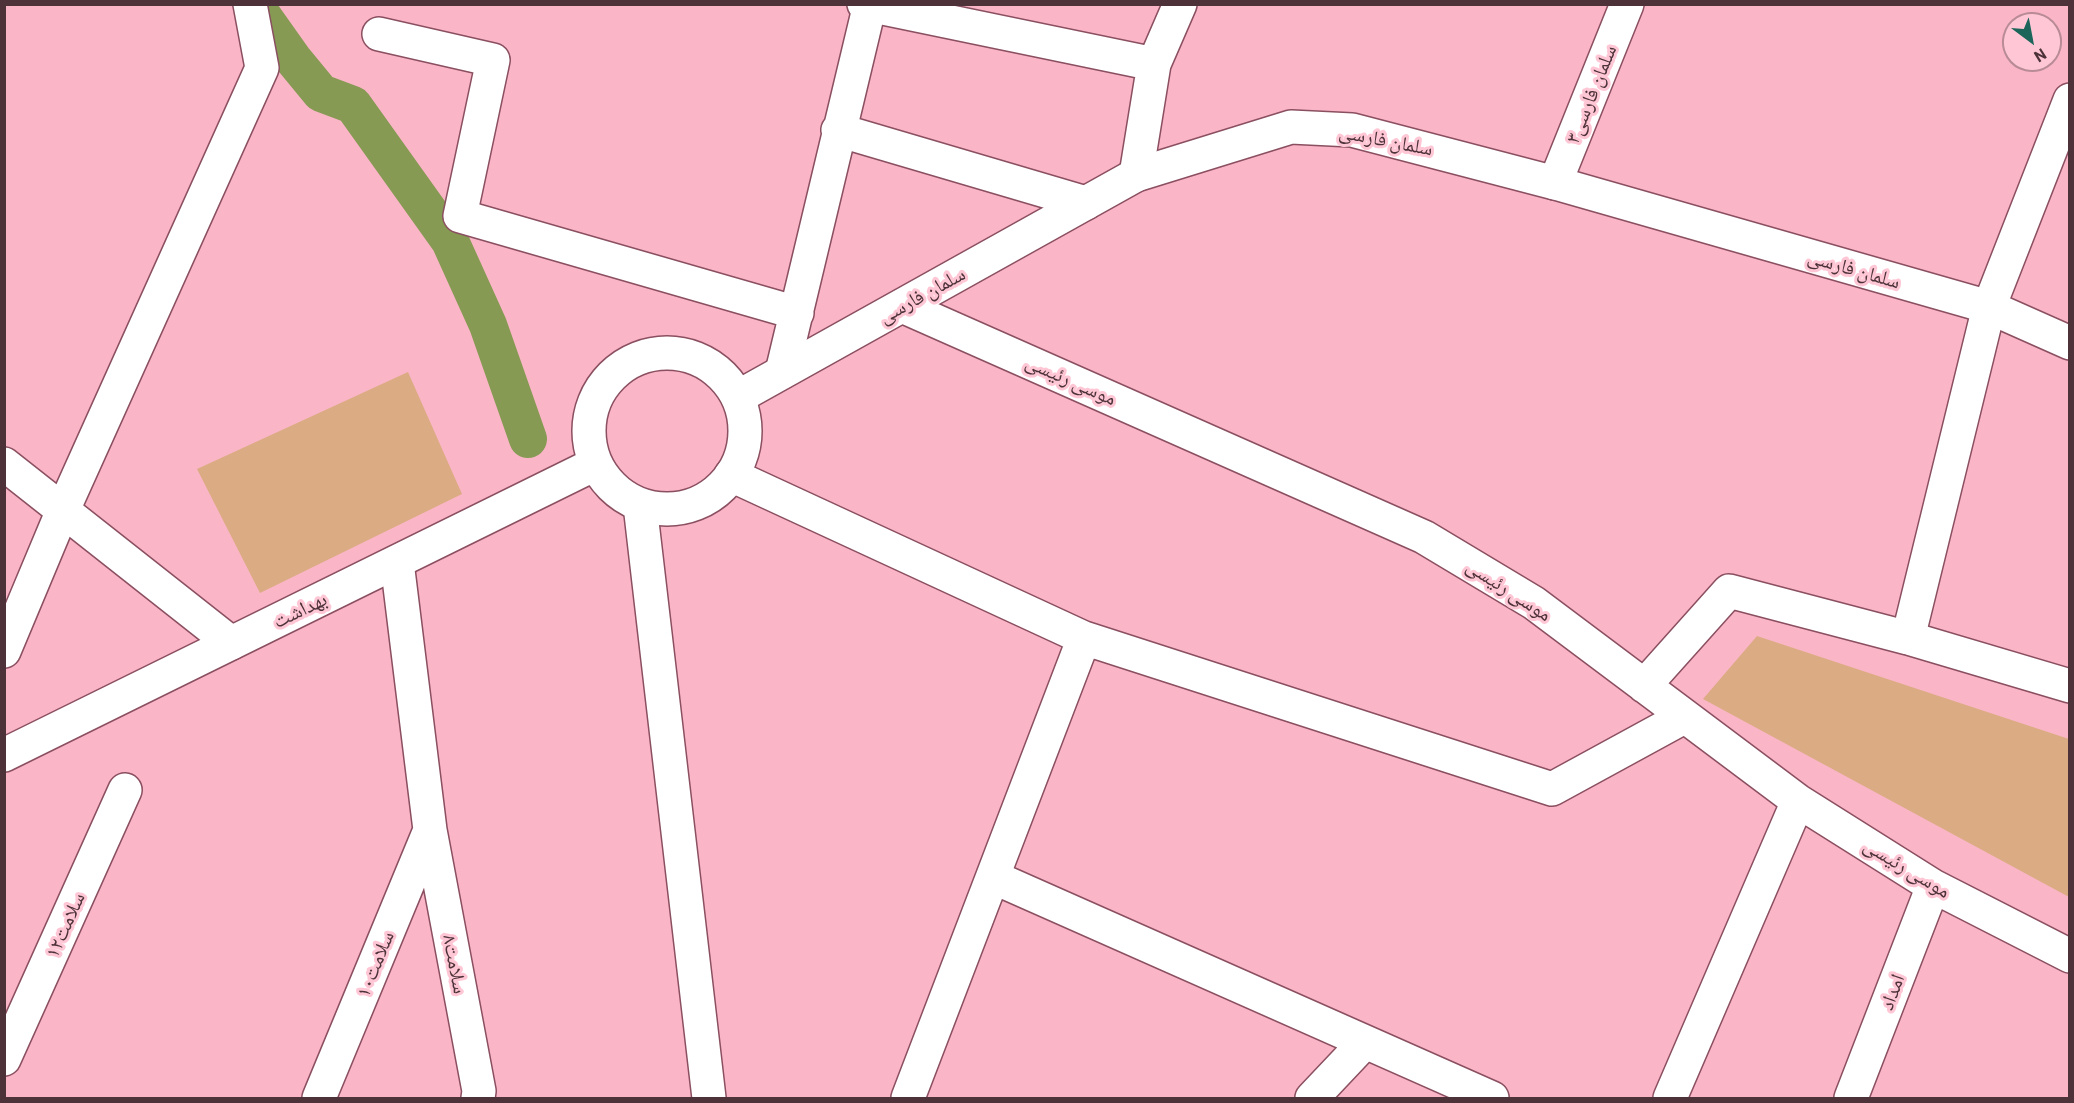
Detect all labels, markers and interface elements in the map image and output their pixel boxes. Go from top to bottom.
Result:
north arrow [2002,12,2062,72]
street label: سلمان فارسی۳ [1560,41,1622,147]
text: N [2031,45,2050,67]
street label: سلمان فارسی [1337,119,1435,161]
street label: سلمان فارسی [1805,244,1903,294]
street label: سلمان فارسی [875,261,969,329]
street label: موسی رئیسی [1022,349,1120,411]
street label: موسی رئیسی [1462,554,1556,626]
street label: بهداشت [269,587,331,633]
street label: موسی رئیسی [1859,833,1955,903]
street label: سلامت۱۲ [40,889,90,961]
street label: سلامت۱۰ [351,928,399,1000]
street label: سلامت۸ [438,932,472,996]
street label: امداد [1874,971,1910,1013]

